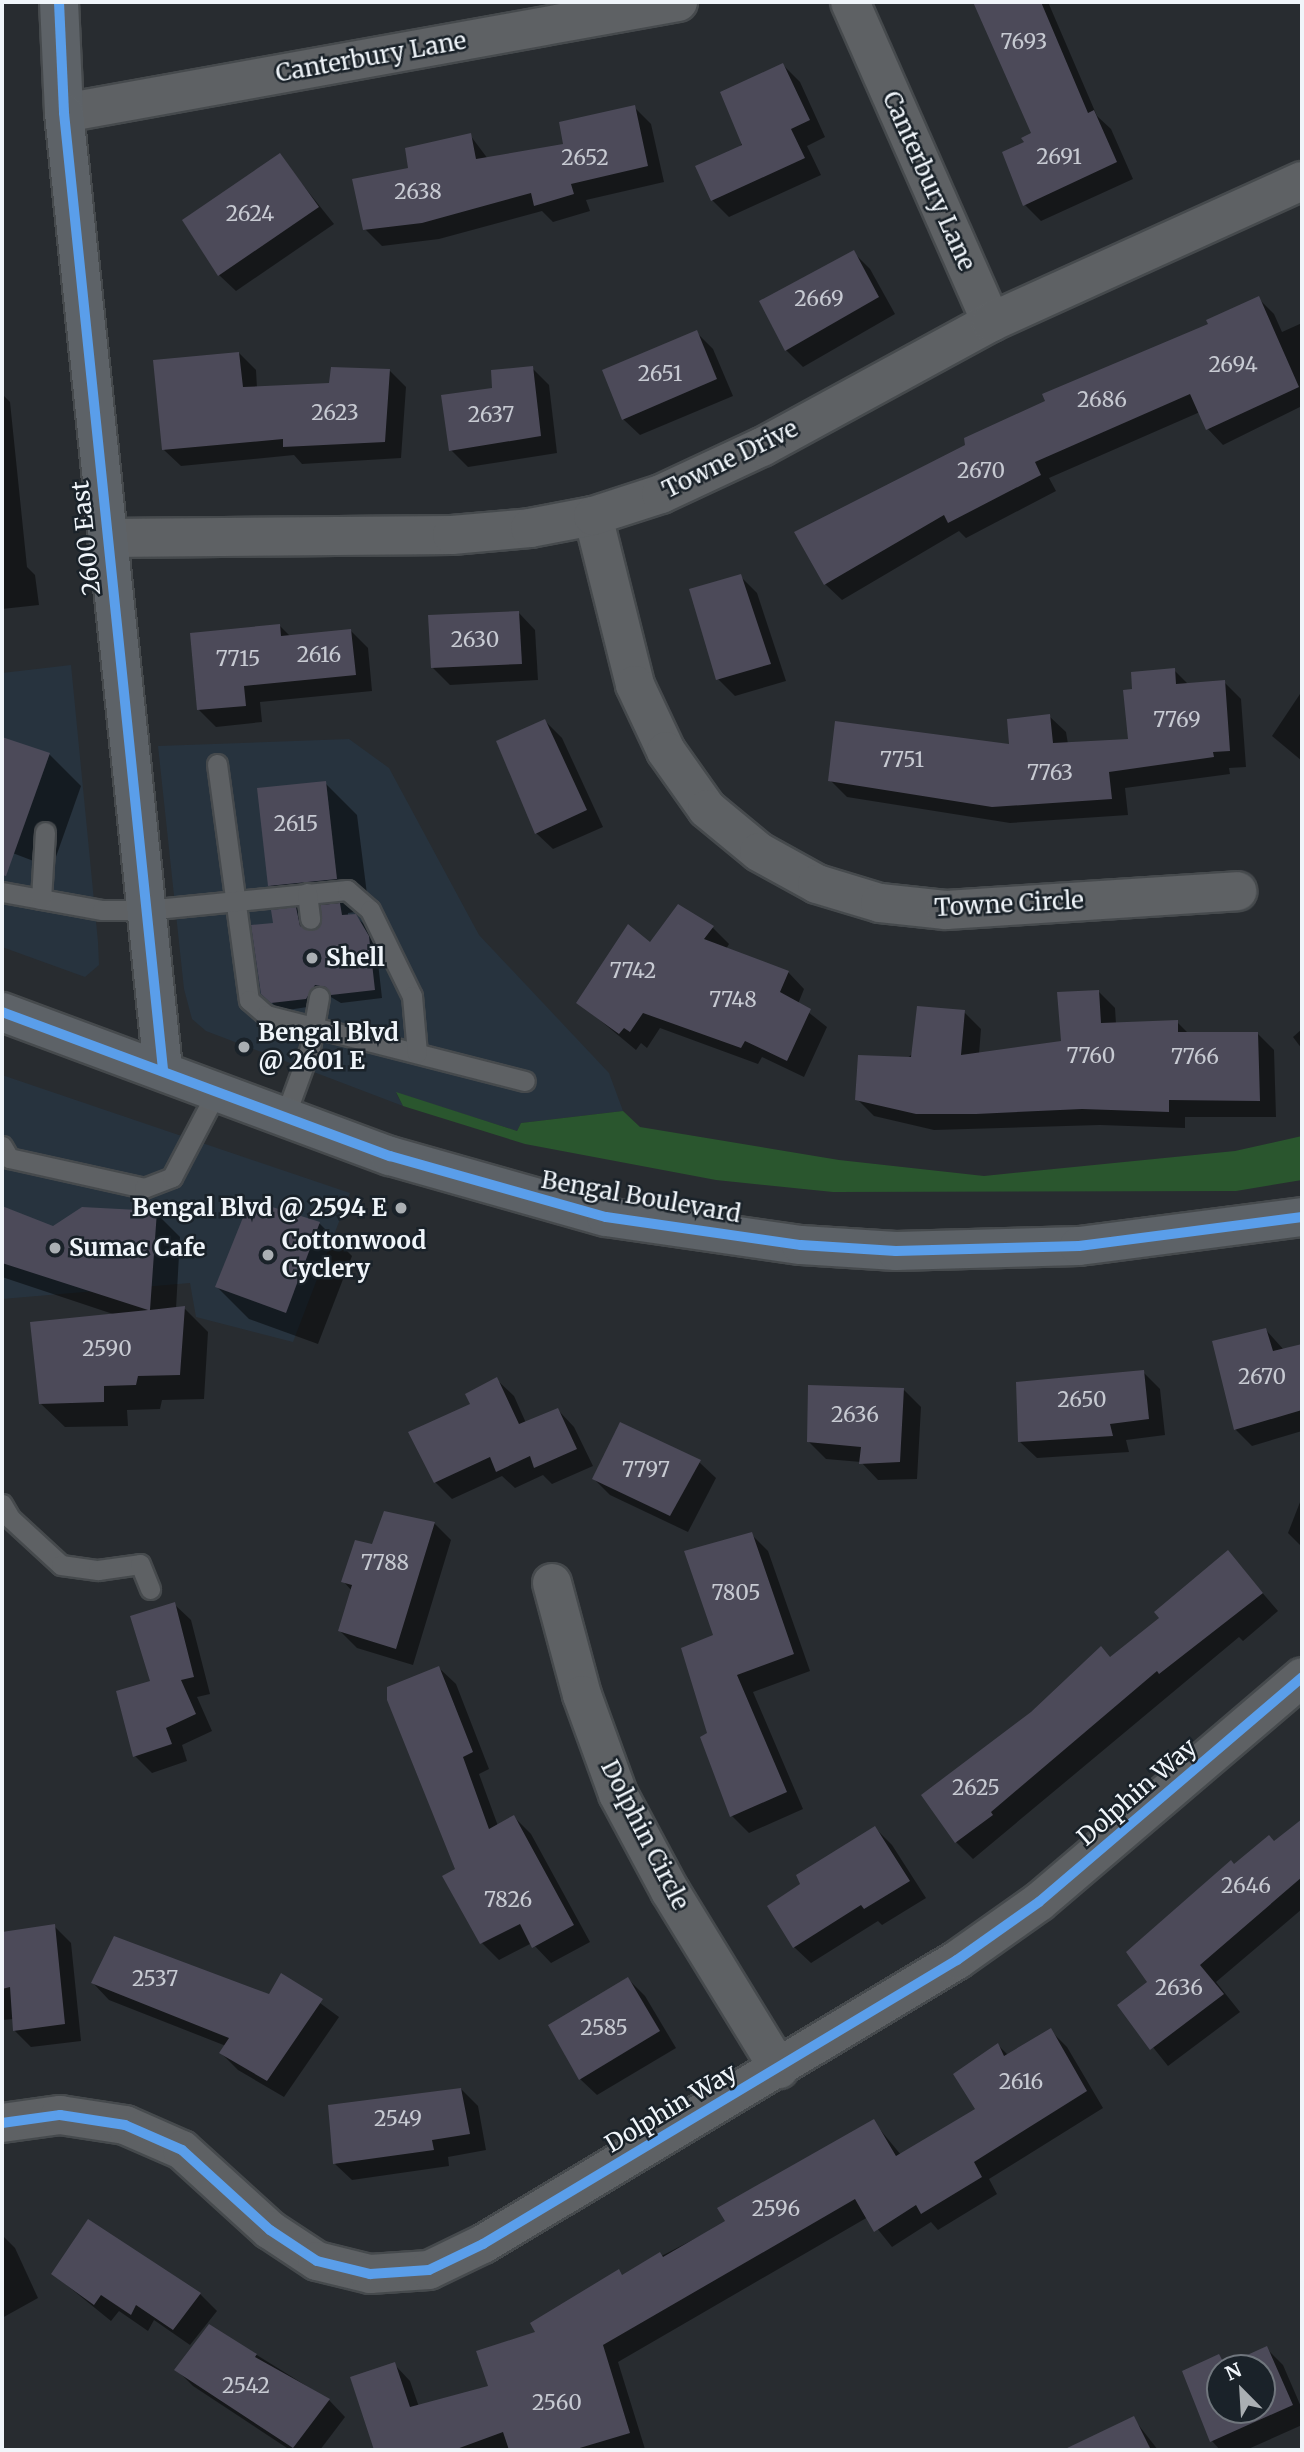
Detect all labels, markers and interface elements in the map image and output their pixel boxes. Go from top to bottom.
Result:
street label: Canterbury Lane [273,26,469,88]
house number: 7693 [1001,29,1047,55]
street label: Canterbury Lane [877,87,981,275]
house number: 2691 [1036,144,1082,170]
house number: 2652 [561,145,609,171]
house number: 2638 [394,179,442,205]
house number: 2624 [226,201,274,227]
house number: 2669 [794,286,844,312]
house number: 2694 [1208,352,1258,378]
house number: 2651 [638,361,682,387]
house number: 2686 [1077,387,1127,413]
house number: 2623 [311,400,359,426]
house number: 2637 [468,402,514,428]
street label: Towne Drive [658,414,802,504]
house number: 2670 [957,458,1005,484]
street label: 2600 East [66,479,106,597]
house number: 2630 [451,627,499,653]
house number: 2616 [297,642,341,668]
house number: 7715 [216,646,260,672]
house number: 7769 [1153,707,1201,733]
house number: 7751 [880,747,924,773]
house number: 7763 [1027,760,1073,786]
house number: 2615 [274,811,318,837]
street label: Towne Circle [933,886,1085,922]
place label: Shell [326,944,385,972]
marker: Shell [304,950,320,966]
house number: 7742 [610,958,656,984]
house number: 7748 [709,987,757,1013]
place label: Bengal Blvd @ 2601 E [258,1019,399,1075]
marker: Bengal Blvd @ 2601 E [236,1039,252,1055]
house number: 7760 [1067,1043,1115,1069]
house number: 7766 [1171,1044,1219,1070]
street label: Bengal Boulevard [539,1165,743,1229]
place label: Bengal Blvd @ 2594 E [132,1194,387,1222]
marker: Bengal Blvd @ 2594 E [393,1200,409,1216]
place label: Cottonwood Cyclery [282,1227,426,1283]
place label: Sumac Cafe [69,1234,205,1262]
marker: Sumac Cafe [47,1240,63,1256]
marker: Cottonwood Cyclery [260,1247,276,1263]
house number: 2590 [82,1336,132,1362]
house number: 2670 [1238,1364,1286,1390]
house number: 2650 [1057,1387,1107,1413]
house number: 2636 [831,1402,879,1428]
house number: 7797 [622,1457,670,1483]
house number: 7788 [361,1550,409,1576]
house number: 7805 [711,1580,761,1606]
street label: Dolphin Way [1072,1732,1202,1852]
street label: Dolphin Circle [595,1755,695,1915]
house number: 2625 [952,1775,1000,1801]
house number: 2646 [1221,1873,1271,1899]
house number: 7826 [484,1887,532,1913]
house number: 2537 [132,1966,178,1992]
house number: 2636 [1155,1975,1203,2001]
house number: 2585 [580,2015,628,2041]
street label: Dolphin Way [600,2057,742,2159]
house number: 2616 [999,2069,1043,2095]
house number: 2549 [374,2106,422,2132]
house number: 2596 [752,2196,800,2222]
north arrow [1206,2354,1276,2424]
text: N [1222,2358,1245,2386]
house number: 2542 [222,2373,270,2399]
house number: 2560 [532,2390,582,2416]

